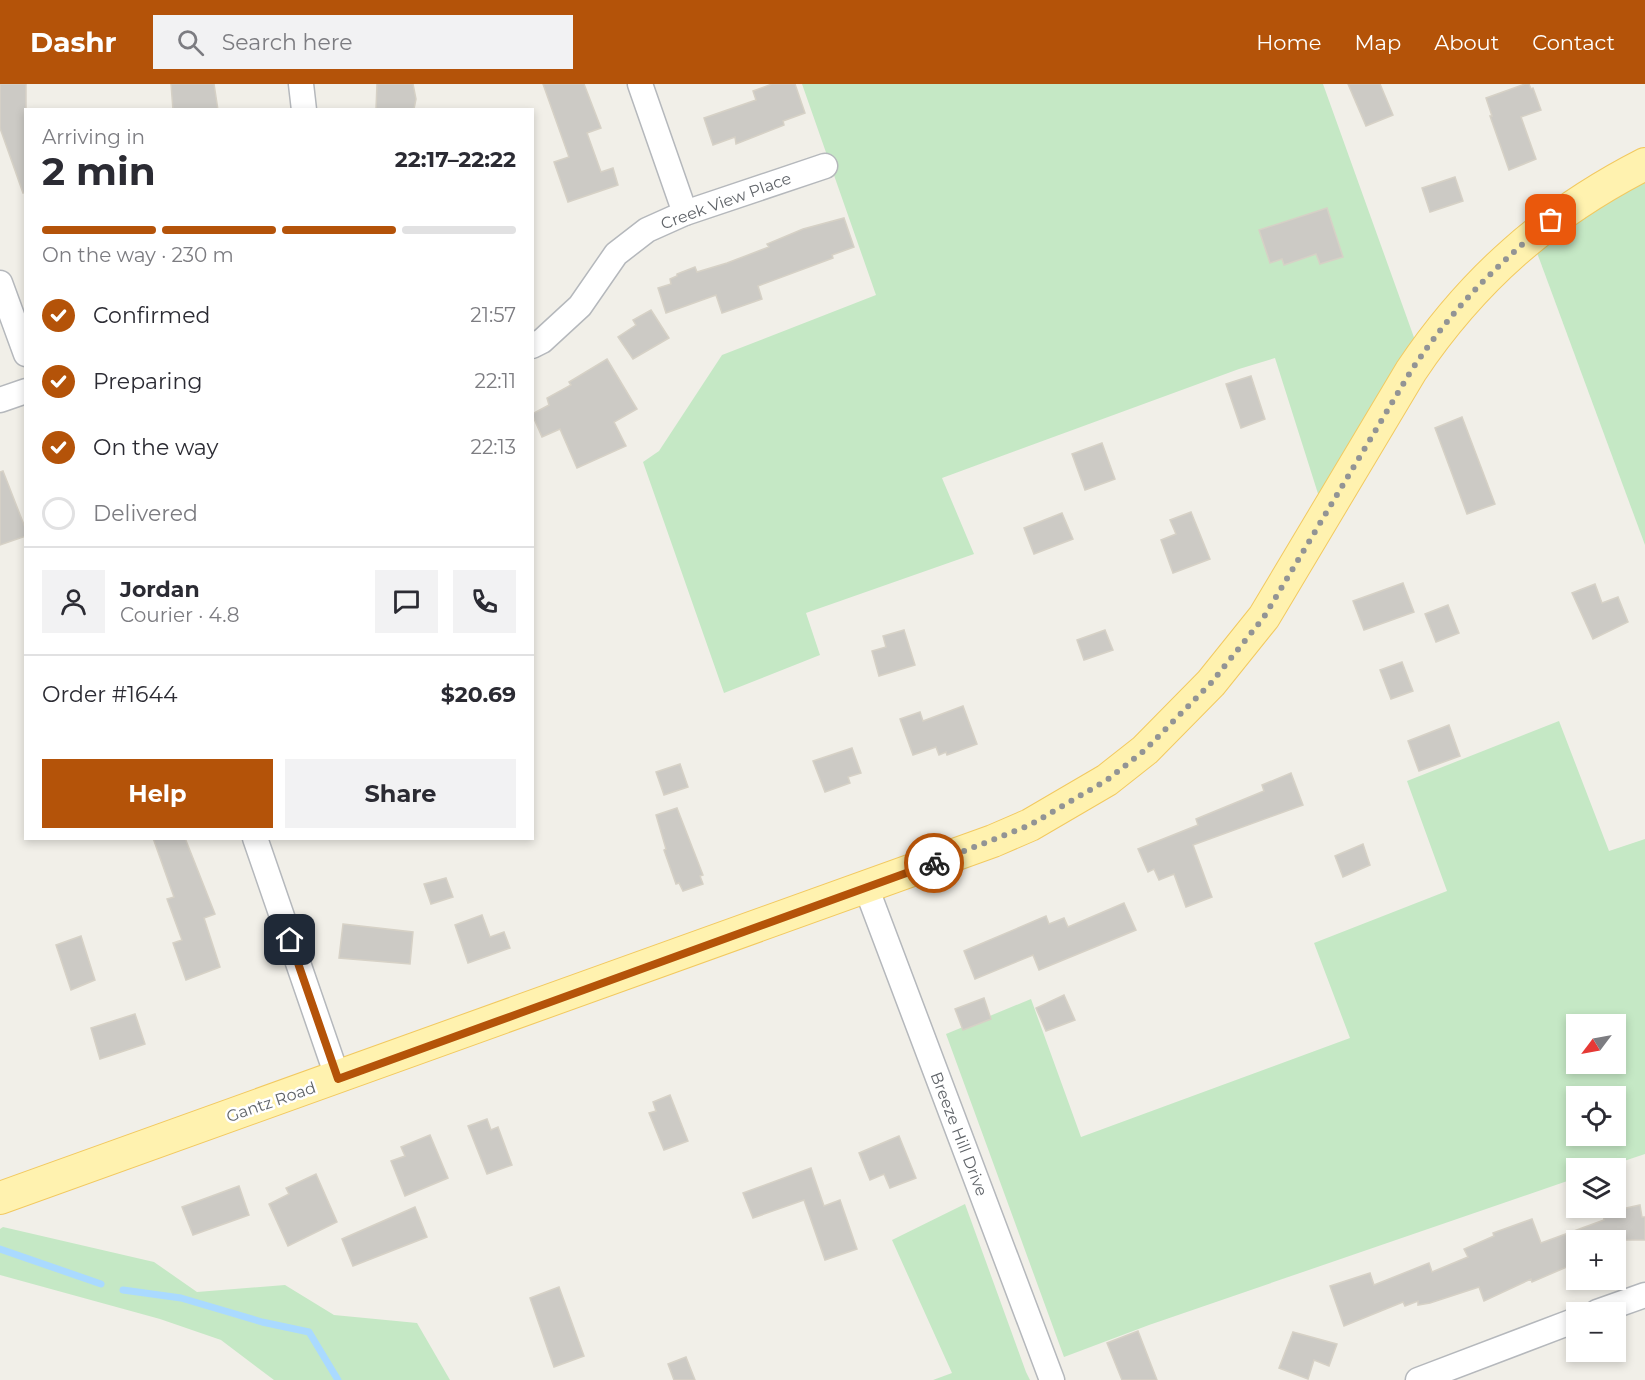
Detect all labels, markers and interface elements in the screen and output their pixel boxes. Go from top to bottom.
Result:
search box [153,15,573,69]
text: Dashr [30,25,117,59]
icon: search [174,26,207,59]
text: Search here [222,29,353,56]
text: Home [1256,30,1321,55]
text: Map [1354,30,1401,55]
text: About [1434,30,1499,55]
text: Contact [1532,30,1615,55]
text: Arriving in [42,125,145,149]
text: 22:17–22:22 [395,146,516,173]
text: 2 min [42,147,156,195]
street label: Creek View Place [658,169,794,233]
pin [1525,194,1576,245]
icon: bag [1534,203,1567,236]
text: On the way · 230 m [42,243,234,267]
icon: check [42,299,75,332]
text: Confirmed [93,302,210,329]
text: 21:57 [470,303,516,327]
icon: check [42,365,75,398]
text: Preparing [93,368,202,395]
text: 22:11 [475,369,516,393]
icon: check [42,431,75,464]
text: On the way [93,434,218,461]
text: 22:13 [471,435,516,459]
text: Delivered [93,500,198,527]
button: person [42,570,105,633]
button: chat [375,570,438,633]
button: phone [453,570,516,633]
text: Jordan [120,576,200,603]
text: Courier · 4.8 [120,603,239,627]
text: Order #1644 [42,681,178,708]
text: $20.69 [441,681,516,708]
button: Help [42,759,273,828]
button: Share [285,759,516,828]
courier [904,833,964,893]
icon: bike [918,847,951,880]
pin [264,914,315,965]
icon: home [273,923,306,956]
north arrow [1566,1014,1626,1074]
map controls [1566,1014,1626,1362]
street label: Breeze Hill Drive [927,1069,991,1199]
street label: Gantz Road [224,1078,318,1126]
button: locate [1566,1086,1626,1146]
button: layers [1566,1158,1626,1218]
button: + [1566,1230,1626,1290]
button: − [1566,1302,1626,1362]

